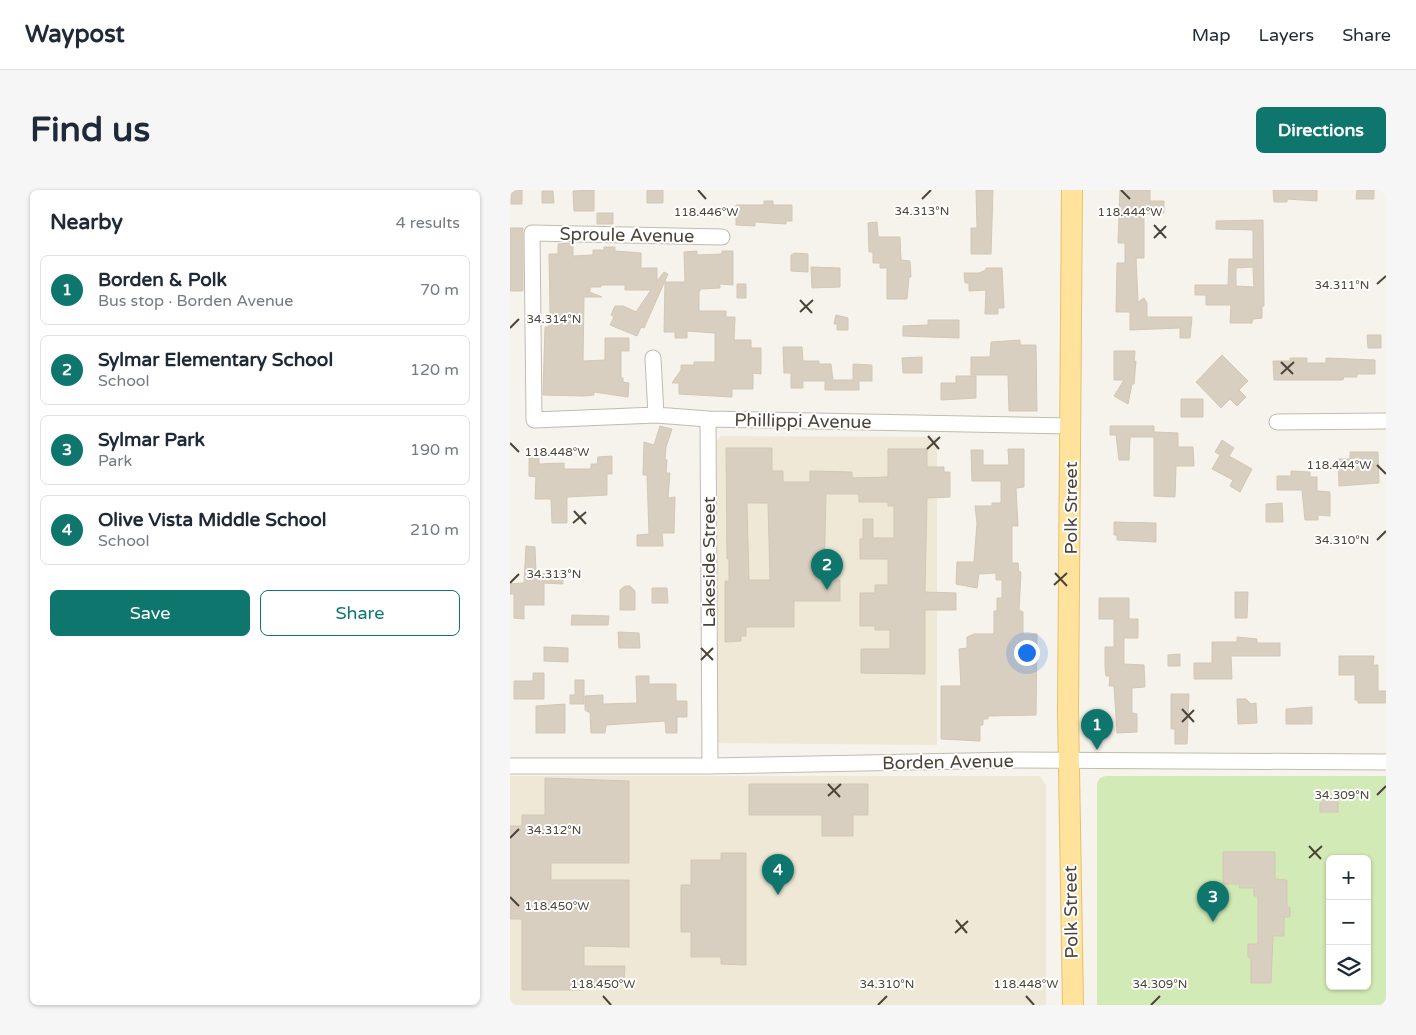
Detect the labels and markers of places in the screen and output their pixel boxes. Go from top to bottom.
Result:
pin: 2 [811,549,843,590]
pin: 1 [1081,709,1113,750]
pin: 4 [762,854,794,895]
pin: 3 [1197,881,1229,922]

